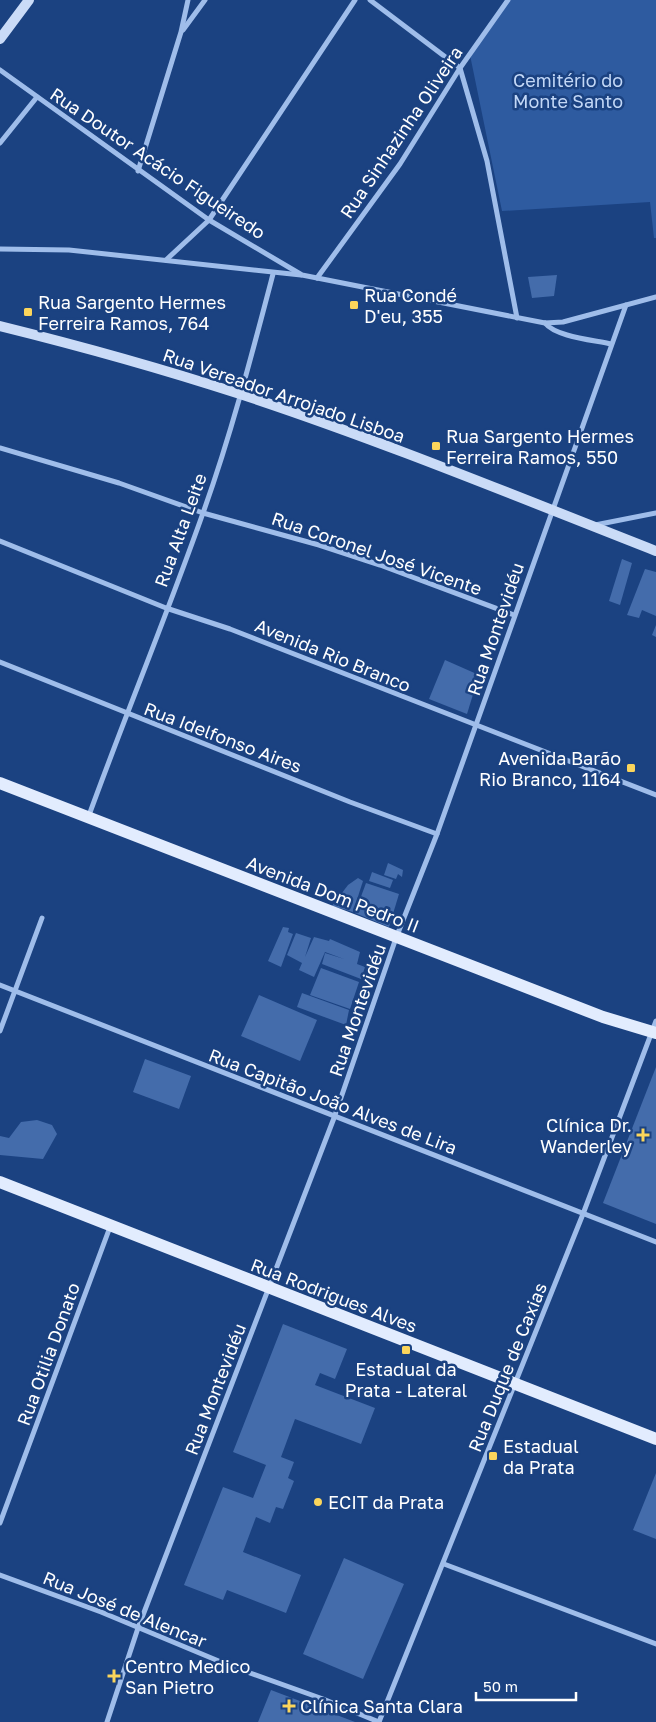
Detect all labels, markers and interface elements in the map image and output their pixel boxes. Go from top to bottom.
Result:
street label: Rua Sinhazinha Oliveira [335,42,467,222]
park label: Cemitério do Monte Santo [513,69,623,112]
street label: Rua Doutor Acácio Figueiredo [46,83,270,243]
place label: Rua Condé D'eu, 355 [364,284,457,327]
place label: Rua Sargento Hermes Ferreira Ramos, 764 [38,291,226,334]
marker: Rua Condé D'eu, 355 [348,299,360,311]
marker: Rua Sargento Hermes Ferreira Ramos, 764 [22,306,34,318]
street label: Rua Vereador Arrojado Lisboa [160,343,408,447]
place label: Rua Sargento Hermes Ferreira Ramos, 550 [446,425,634,468]
marker: Rua Sargento Hermes Ferreira Ramos, 550 [430,440,442,452]
street label: Rua Alta Leite [149,470,211,590]
street label: Rua Coronel José Vicente [269,507,485,599]
street label: Rua Montevidéu [462,560,528,698]
street label: Avenida Rio Branco [252,614,414,696]
street label: Rua Idelfonso Aires [141,697,305,777]
place label: Avenida Barão Rio Branco, 1164 [479,747,621,790]
marker: Avenida Barão Rio Branco, 1164 [625,762,637,774]
street label: Avenida Dom Pedro II [244,851,422,937]
street label: Rua Montevidéu [324,941,390,1079]
street label: Rua Capitão João Alves de Lira [206,1043,460,1159]
place label: Clínica Dr. Wanderley [540,1114,632,1157]
marker: Clínica Dr. Wanderley [636,1128,650,1142]
street label: Rua Rodrigues Alves [248,1253,420,1337]
street label: Rua Duque de Caxias [463,1279,551,1455]
street label: Rua Otilia Donato [12,1280,84,1428]
street label: Rua Montevidéu [180,1320,250,1458]
marker: Estadual da Prata - Lateral [400,1344,412,1356]
place label: Estadual da Prata - Lateral [345,1358,468,1401]
place label: Estadual da Prata [503,1435,579,1478]
marker: Estadual da Prata [487,1450,499,1462]
place label: ECIT da Prata [328,1491,444,1513]
marker: ECIT da Prata [312,1496,324,1508]
street label: Rua José de Alencar [40,1566,210,1652]
place label: Centro Medico San Pietro [125,1655,250,1698]
marker: Centro Medico San Pietro [107,1669,121,1683]
scale bar [476,1670,576,1702]
text: 50 m [483,1677,518,1695]
place label: Clínica Santa Clara [300,1695,463,1717]
marker: Clínica Santa Clara [282,1699,296,1713]

